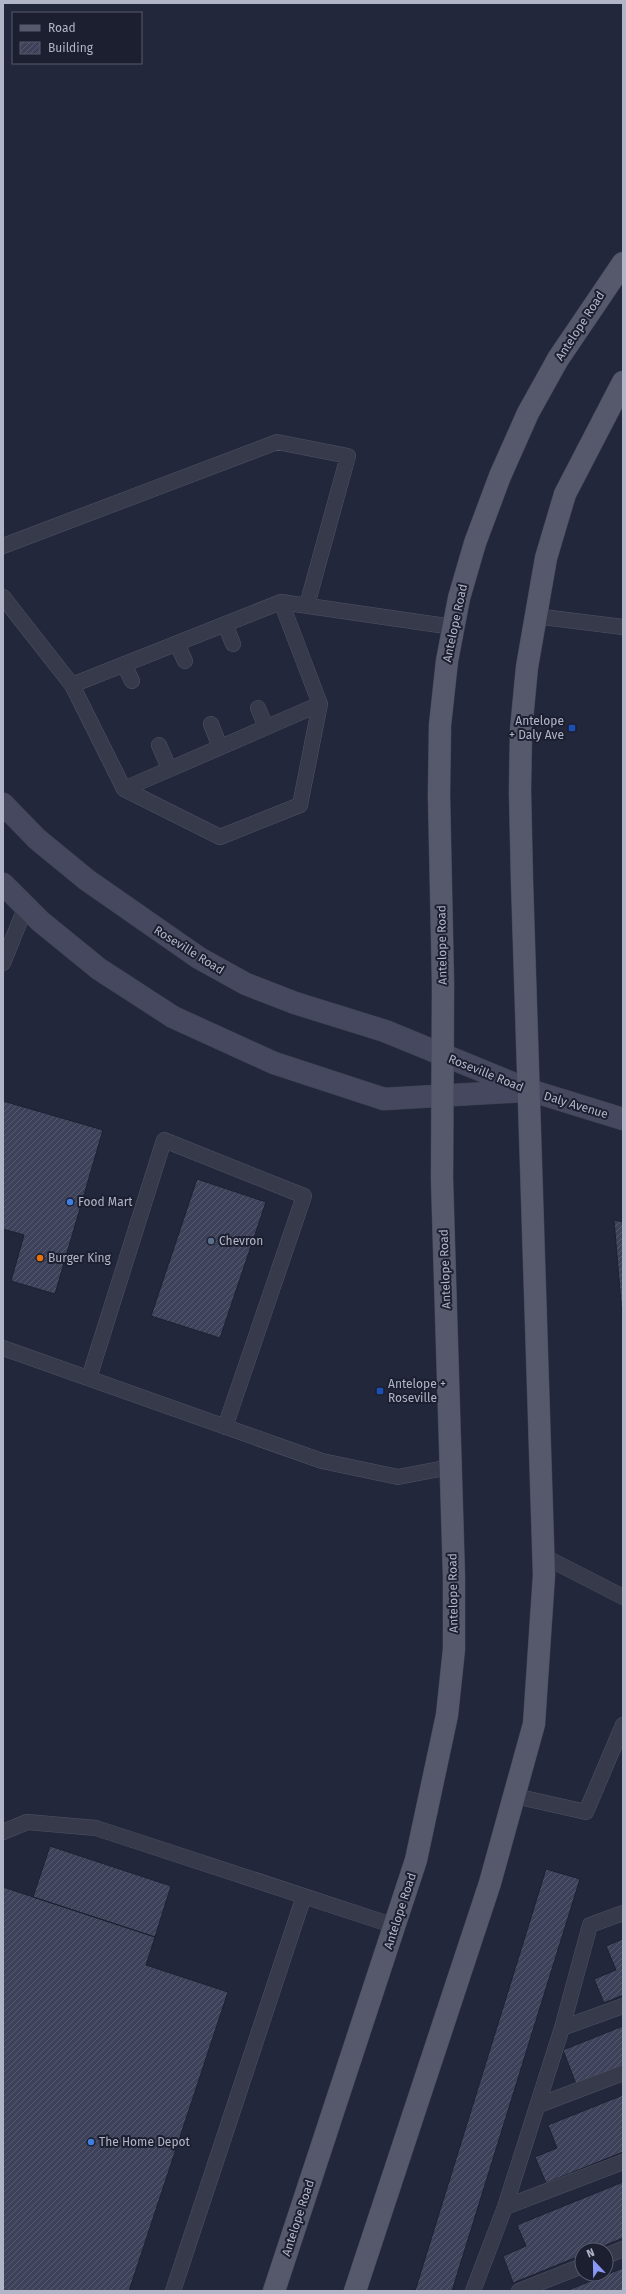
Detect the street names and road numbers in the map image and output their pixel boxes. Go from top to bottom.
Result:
street label: Antelope Road [552,289,608,363]
street label: Antelope Road [440,583,470,663]
street label: Antelope Road [434,905,450,985]
street label: Roseville Road [151,923,227,977]
street label: Roseville Road [446,1052,526,1094]
street label: Daly Avenue [542,1089,610,1121]
street label: Antelope Road [437,1229,453,1309]
street label: Antelope Road [445,1553,461,1633]
street label: Antelope Road [381,1871,419,1951]
street label: Antelope Road [279,2178,317,2258]

